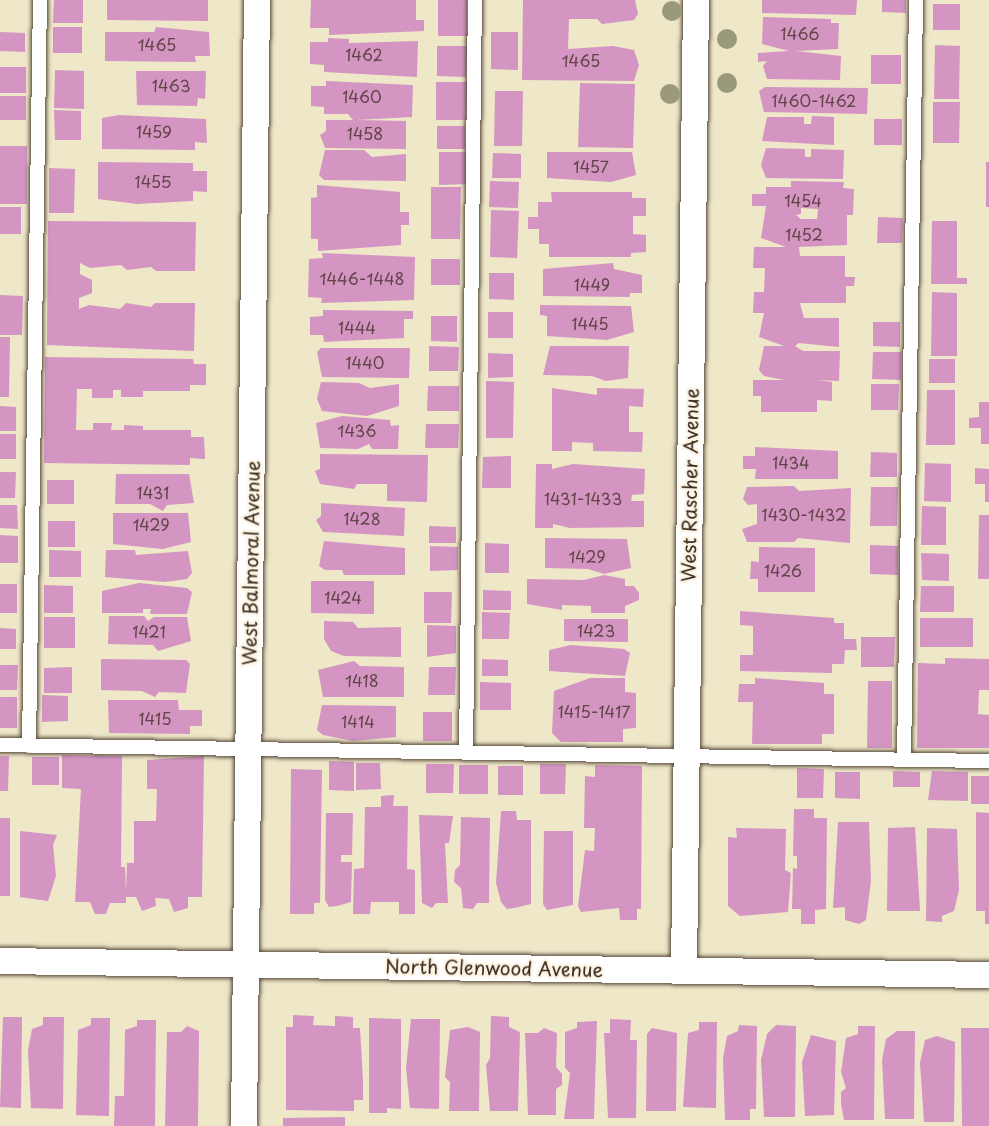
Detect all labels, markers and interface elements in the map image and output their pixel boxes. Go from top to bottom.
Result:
house number: 1466 [781,23,819,43]
house number: 1465 [138,34,176,54]
house number: 1462 [345,44,383,64]
house number: 1465 [562,50,600,70]
house number: 1463 [152,75,190,95]
house number: 1460 [342,86,382,106]
house number: 1460-1462 [772,90,856,110]
house number: 1459 [136,121,172,141]
house number: 1458 [347,123,383,143]
house number: 1457 [573,156,609,176]
house number: 1455 [135,171,171,191]
house number: 1454 [784,190,822,210]
house number: 1452 [785,224,823,244]
house number: 1446-1448 [320,268,404,288]
house number: 1449 [574,274,610,294]
house number: 1445 [571,313,609,333]
house number: 1444 [338,317,376,337]
house number: 1440 [346,352,384,372]
street label: West Rascher Avenue [677,388,703,582]
house number: 1436 [338,420,376,440]
house number: 1434 [772,452,810,472]
street label: West Balmoral Avenue [238,460,264,666]
house number: 1431 [137,482,169,502]
house number: 1431-1433 [544,488,622,508]
house number: 1430-1432 [762,504,846,524]
house number: 1428 [343,508,381,528]
house number: 1429 [132,514,170,534]
house number: 1429 [568,546,606,566]
house number: 1426 [764,560,802,580]
house number: 1424 [324,587,362,607]
house number: 1423 [577,620,615,640]
house number: 1421 [132,621,166,641]
house number: 1418 [345,670,379,690]
house number: 1415-1417 [558,701,630,721]
house number: 1415 [138,708,172,728]
house number: 1414 [341,711,375,731]
street label: North Glenwood Avenue [385,955,603,981]

